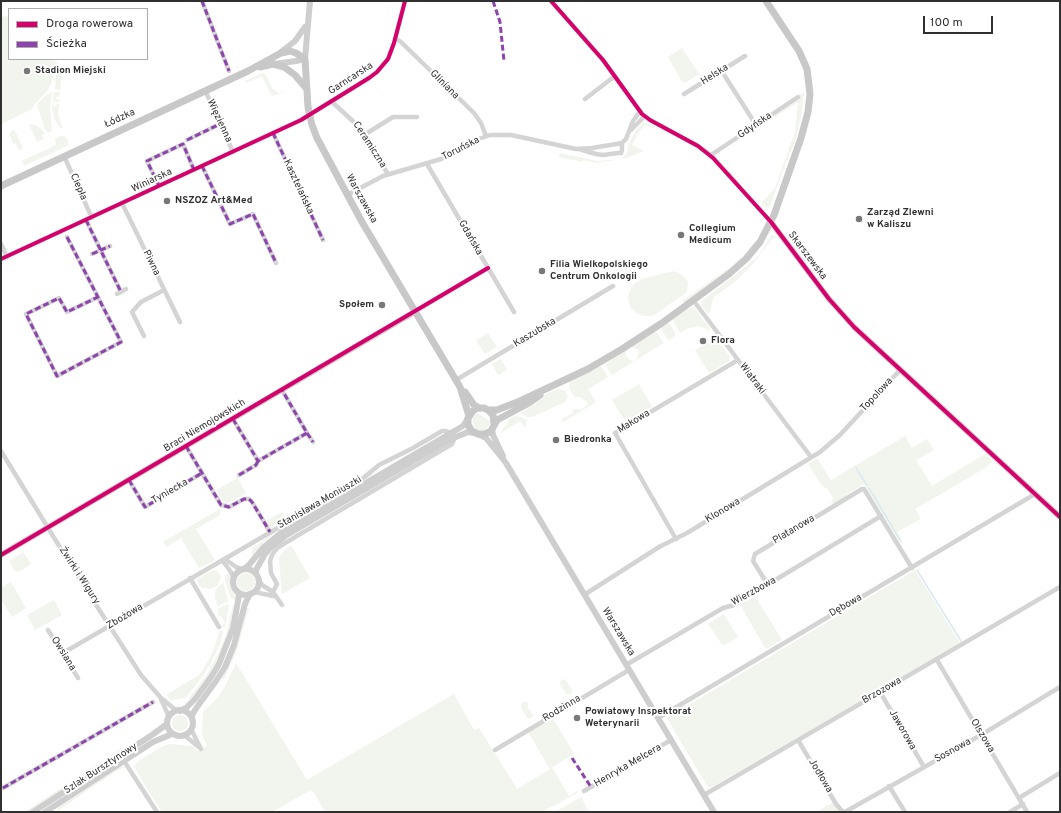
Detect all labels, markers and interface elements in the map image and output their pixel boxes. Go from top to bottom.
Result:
legend [8,8,148,60]
scale bar [925,8,995,34]
text: 100 m [930,15,963,31]
text: Droga rowerowa [46,16,133,32]
text: Ścieżka [46,36,87,52]
street label: Garncarska [326,60,376,98]
street label: Helska [699,62,731,88]
place label: Stadion Miejski [35,65,106,77]
marker: Stadion Miejski [22,66,32,76]
street label: Gliniana [427,68,461,102]
street label: Więzienna [204,98,234,144]
street label: Łódzka [103,107,137,131]
street label: Gdyńska [736,110,774,142]
street label: Ceramiczna [350,120,388,170]
street label: Toruńska [440,134,482,164]
street label: Kasztelańska [280,158,316,216]
street label: Winiarska [130,166,174,196]
street label: Ciepła [67,172,89,202]
street label: Warszawska [343,172,379,226]
place label: NSZOZ Art&Med [175,195,252,207]
marker: NSZOZ Art&Med [162,196,172,206]
place label: Zarząd Zlewni w Kaliszu [867,207,933,230]
marker: Zarząd Zlewni w Kaliszu [854,214,864,224]
street label: Gdańska [455,218,485,258]
place label: Collegium Medicum [689,223,736,246]
marker: Collegium Medicum [676,230,686,240]
street label: Skarszewska [785,230,829,282]
street label: Piwna [140,248,162,278]
place label: Filia Wielkopolskiego Centrum Onkologii [550,259,648,282]
marker: Filia Wielkopolskiego Centrum Onkologii [537,266,547,276]
place label: Społem [339,299,374,311]
marker: Społem [377,300,387,310]
street label: Kaszubska [512,316,558,350]
place label: Flora [711,335,735,347]
marker: Flora [698,336,708,346]
street label: Wiatraki [736,361,768,397]
street label: Topolowa [858,375,896,415]
street label: Braci Niemojowskich [162,397,248,455]
street label: Makowa [616,408,652,436]
place label: Biedronka [564,434,612,446]
marker: Biedronka [551,435,561,445]
street label: Stanisława Moniuszki [276,474,364,532]
street label: Tyniecka [150,477,190,507]
street label: Klonowa [703,496,743,526]
street label: Platanowa [771,513,817,547]
street label: Żwirki i Wigury [56,545,102,607]
street label: Wierzbowa [730,575,778,609]
street label: Dębowa [828,592,864,620]
street label: Zbożowa [105,601,145,633]
street label: Warszawska [599,606,637,658]
street label: Owsiana [48,635,78,673]
street label: Brzozowa [860,675,904,707]
street label: Rodzinna [541,693,583,725]
place label: Powiatowy Inspektorat Weterynarii [585,706,691,730]
street label: Jaworowa [886,708,918,752]
marker: Powiatowy Inspektorat Weterynarii [572,713,582,723]
street label: Olszowa [967,717,997,755]
street label: Sosnowa [933,736,973,766]
street label: Szlak Bursztynowy [62,741,140,797]
street label: Henryka Melcera [592,742,664,790]
street label: Jodłowa [805,757,835,795]

